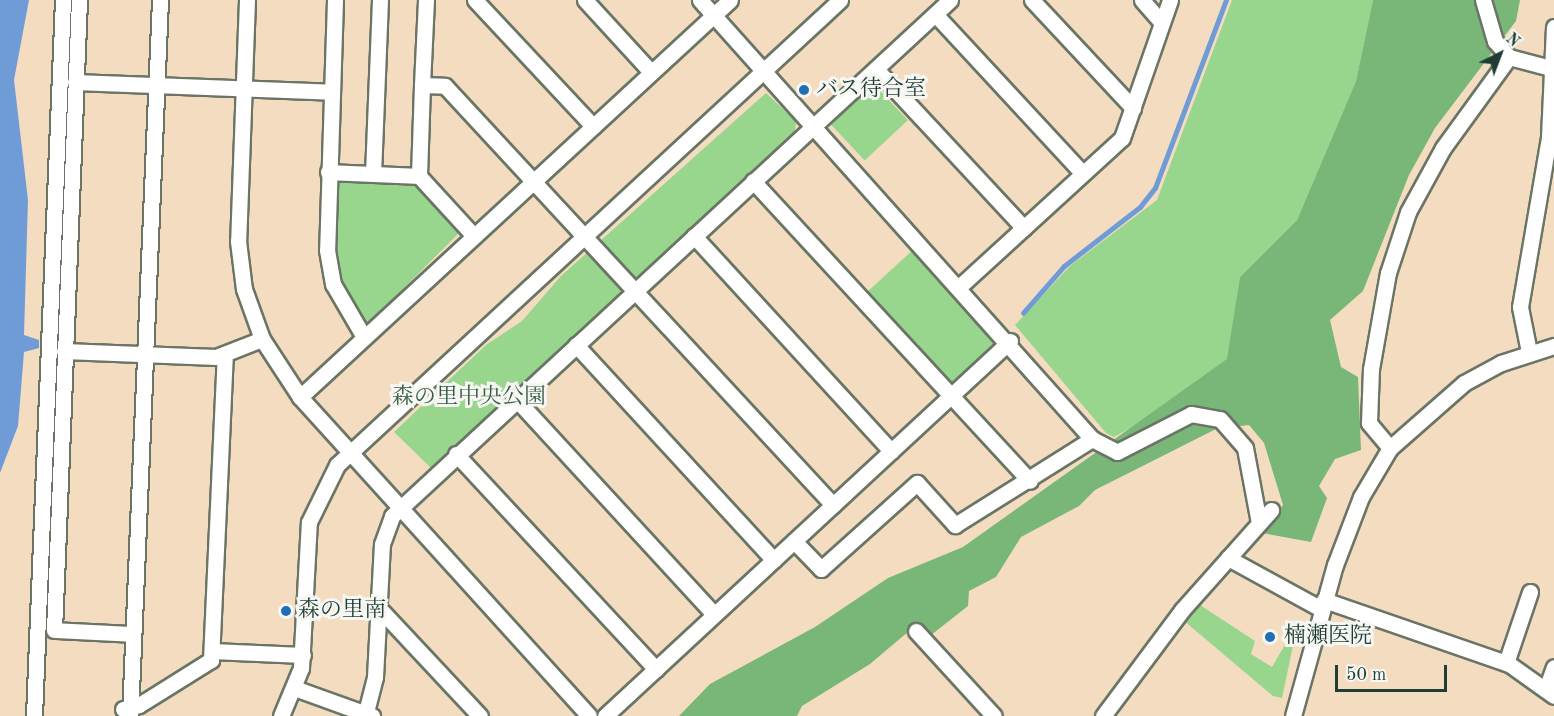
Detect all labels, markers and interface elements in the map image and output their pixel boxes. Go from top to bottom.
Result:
north arrow [1470,24,1530,84]
text: N [1502,31,1522,51]
place label: バス待合室 [816,77,926,103]
marker: バス待合室 [797,83,811,97]
park label: 森の里中央公園 [392,385,546,411]
place label: 森の里南 [298,598,386,624]
marker: 森の里南 [279,604,293,618]
place label: 楠瀬医院 [1284,624,1372,650]
marker: 楠瀬医院 [1261,628,1279,646]
scale bar [1338,653,1450,691]
text: 50 m [1346,666,1386,684]

